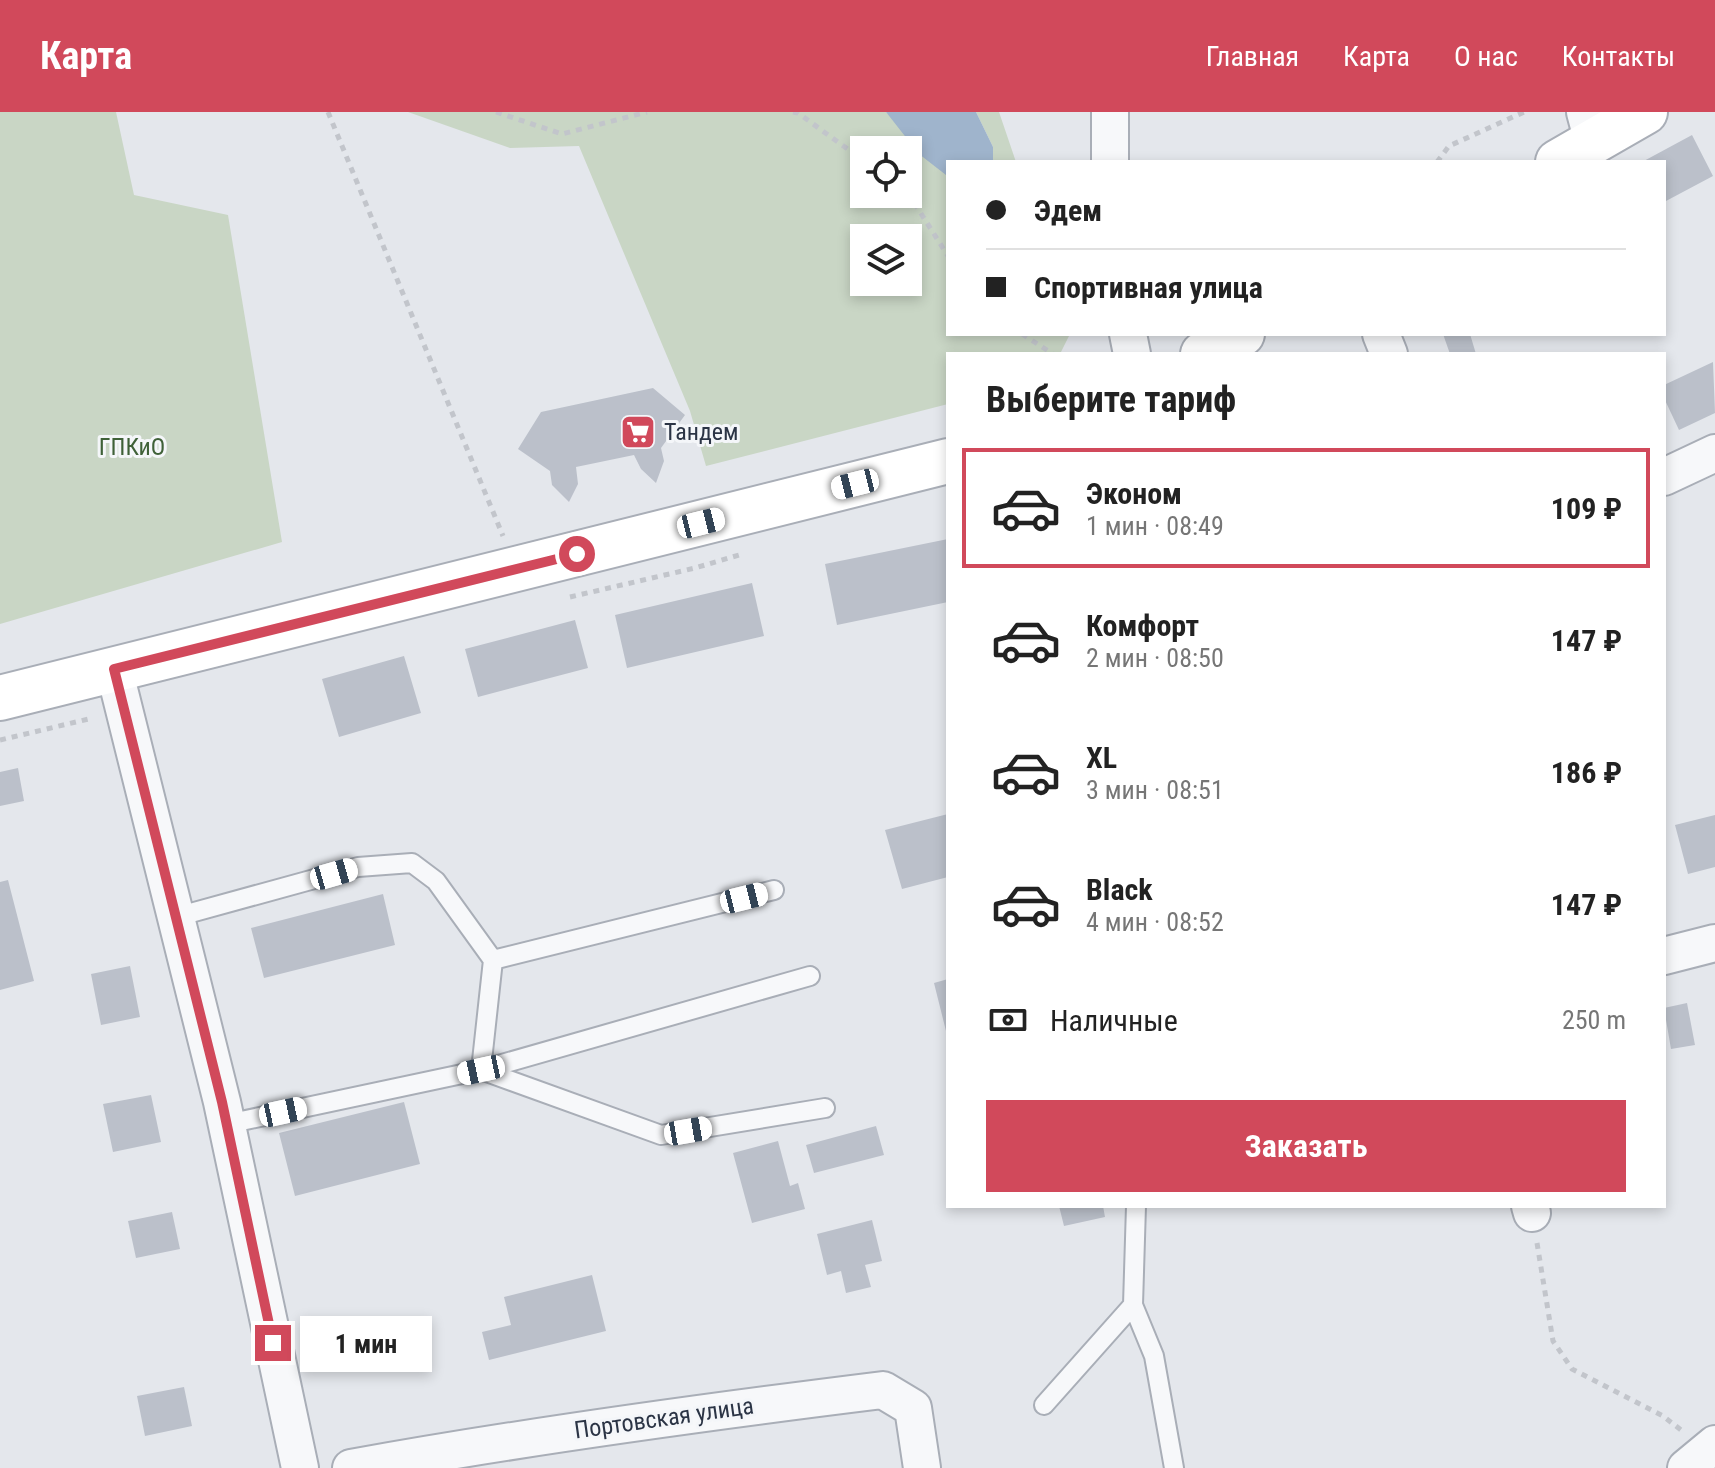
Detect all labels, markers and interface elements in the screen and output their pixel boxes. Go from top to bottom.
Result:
text: Карта [40,34,132,78]
text: Главная [1206,40,1299,73]
text: Карта [1343,40,1410,73]
text: О нас [1454,40,1518,73]
text: Контакты [1562,40,1675,73]
map controls [850,136,922,296]
button: locate [850,136,922,208]
text: Эдем [1034,193,1102,228]
button: layers [850,224,922,296]
text: Спортивная улица [1034,270,1263,305]
text: Выберите тариф [986,379,1236,421]
supermarket icon: Тандем [619,413,657,451]
place label: Тандем [664,418,739,446]
park label: ГПКиО [99,433,165,461]
car [829,467,881,501]
icon: car [990,472,1062,544]
text: Эконом [1086,476,1182,511]
text: 109 ₽ [1551,491,1622,526]
car [675,506,727,540]
text: 1 мин · 08:49 [1086,511,1224,541]
route start [559,536,595,572]
icon: car [990,604,1062,676]
text: Комфорт [1086,608,1199,643]
text: 147 ₽ [1551,623,1622,658]
text: 2 мин · 08:50 [1086,643,1224,673]
icon: car [990,736,1062,808]
text: XL [1086,740,1117,775]
text: 186 ₽ [1551,755,1622,790]
text: 3 мин · 08:51 [1086,775,1224,805]
car [308,856,360,892]
icon: car [990,868,1062,940]
text: Black [1086,872,1153,907]
car [718,881,770,915]
text: 147 ₽ [1551,887,1622,922]
text: 4 мин · 08:52 [1086,907,1224,937]
icon: cash [986,998,1030,1042]
text: Наличные [1050,1003,1178,1038]
text: 250 m [1562,1005,1626,1035]
car [455,1053,507,1087]
car [257,1095,309,1129]
button: Заказать [986,1100,1626,1192]
car [662,1115,714,1147]
callout: 1 мин [301,1315,433,1371]
route end [255,1325,291,1361]
text: 1 мин [335,1329,397,1359]
street label: Портовская улица [572,1392,756,1444]

